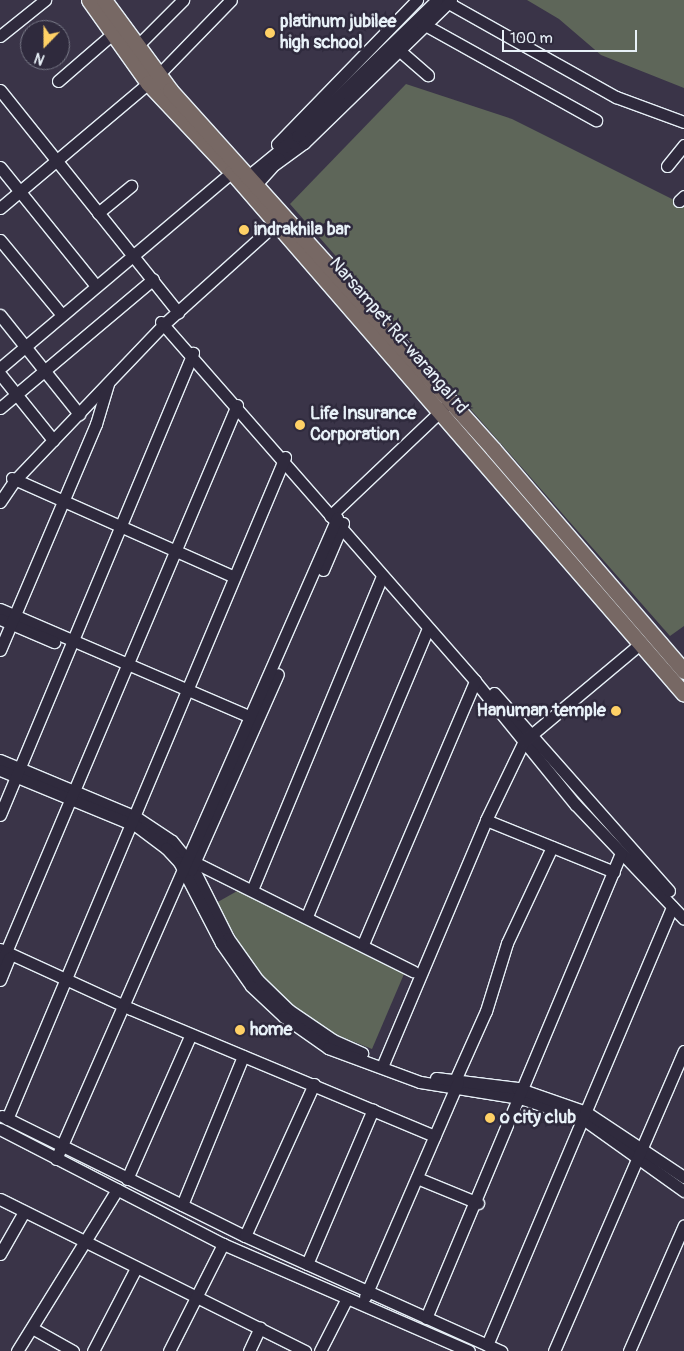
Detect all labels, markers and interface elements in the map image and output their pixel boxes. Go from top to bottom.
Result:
place label: platinum jubilee high school [280,12,396,54]
north arrow [20,20,70,70]
scale bar [504,20,639,52]
marker: platinum jubilee high school [264,27,276,39]
text: 100 m [510,29,553,48]
text: N [32,49,47,68]
place label: indrakhila bar [254,219,350,241]
marker: indrakhila bar [238,224,250,236]
street label: Narsampet Rd-warangal rd [324,253,472,419]
place label: Life Insurance Corporation [310,404,416,446]
marker: Life Insurance Corporation [294,419,306,431]
place label: Hanuman temple [477,700,606,722]
marker: Hanuman temple [610,705,622,717]
place label: home [250,1019,292,1041]
marker: home [234,1024,246,1036]
place label: o city club [500,1107,576,1129]
marker: o city club [484,1112,496,1124]

